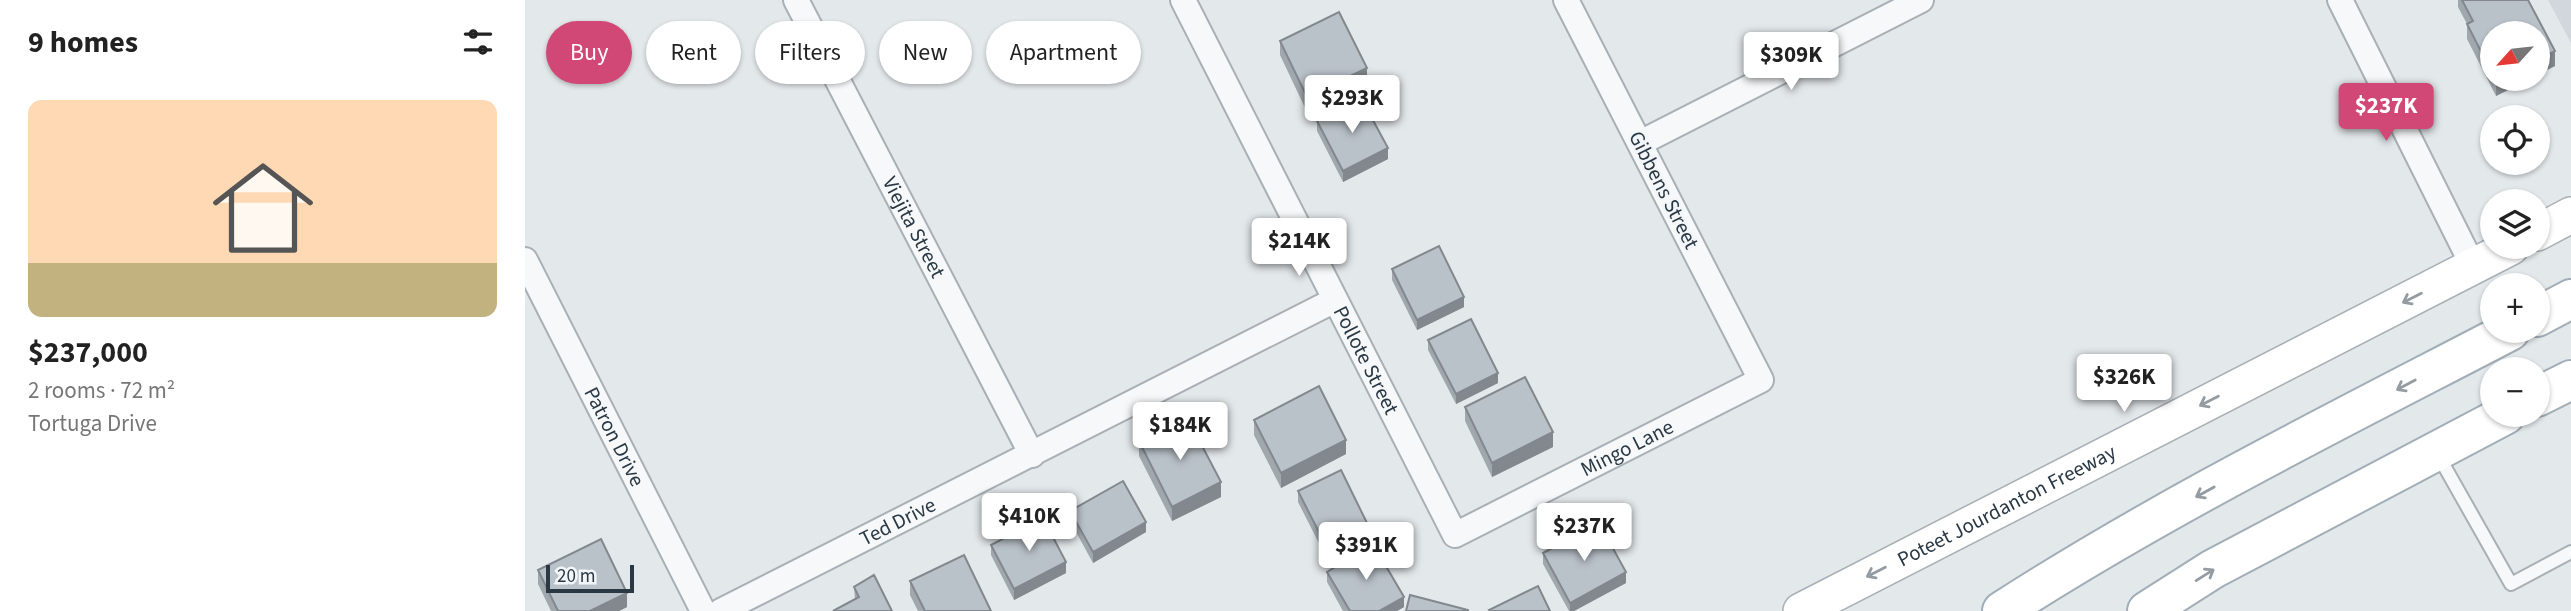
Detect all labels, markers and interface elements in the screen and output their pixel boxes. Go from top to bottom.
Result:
text: 9 homes [28,21,138,64]
chip: Buy [546,21,632,84]
chip: Rent [646,21,741,84]
chip: Filters [755,21,865,84]
chip: New [879,21,972,84]
chip: Apartment [986,21,1141,84]
north arrow [2480,21,2550,91]
map controls [2480,21,2550,427]
icon: filters [459,23,497,61]
pin: $309K [1742,32,1840,92]
text: $309K [1760,38,1822,71]
pin: $293K [1303,76,1401,135]
text: $293K [1321,81,1383,114]
pin: $237K [2337,83,2435,143]
text: $237K [2355,89,2417,122]
button: locate [2480,105,2550,175]
street label: Gibbens Street [1621,126,1707,254]
icon: home [200,145,326,271]
street label: Viejita Street [875,171,953,283]
button: layers [2480,189,2550,259]
pin: $214K [1250,218,1348,278]
text: $214K [1268,224,1330,257]
button: + [2480,273,2550,343]
one-way arrow [2402,291,2423,305]
street label: Pollote Street [1326,300,1406,420]
text: $237,000 [28,331,148,374]
pin: $326K [2075,354,2173,414]
button: − [2480,357,2550,427]
text: $326K [2093,360,2155,393]
text: 2 rooms · 72 m² [28,374,175,407]
one-way arrow [2397,378,2417,392]
street label: Patron Drive [577,382,652,492]
one-way arrow [2199,395,2220,409]
pin: $184K [1131,402,1229,462]
text: Tortuga Drive [28,407,157,440]
text: $184K [1149,408,1211,441]
street label: Mingo Lane [1575,412,1679,484]
street label: Poteet Jourdanton Freeway [1892,437,2121,574]
one-way arrow [2196,485,2216,499]
street label: Ted Drive [854,490,941,553]
pin: $410K [980,494,1078,553]
text: $410K [998,499,1060,532]
pin: $237K [1535,504,1633,563]
text: $237K [1553,509,1615,542]
pin: $391K [1317,522,1415,582]
text: $391K [1335,528,1397,561]
scale bar [546,562,633,594]
text: 20 m [557,563,595,590]
one-way arrow [1866,566,1887,580]
one-way arrow [2194,567,2214,581]

